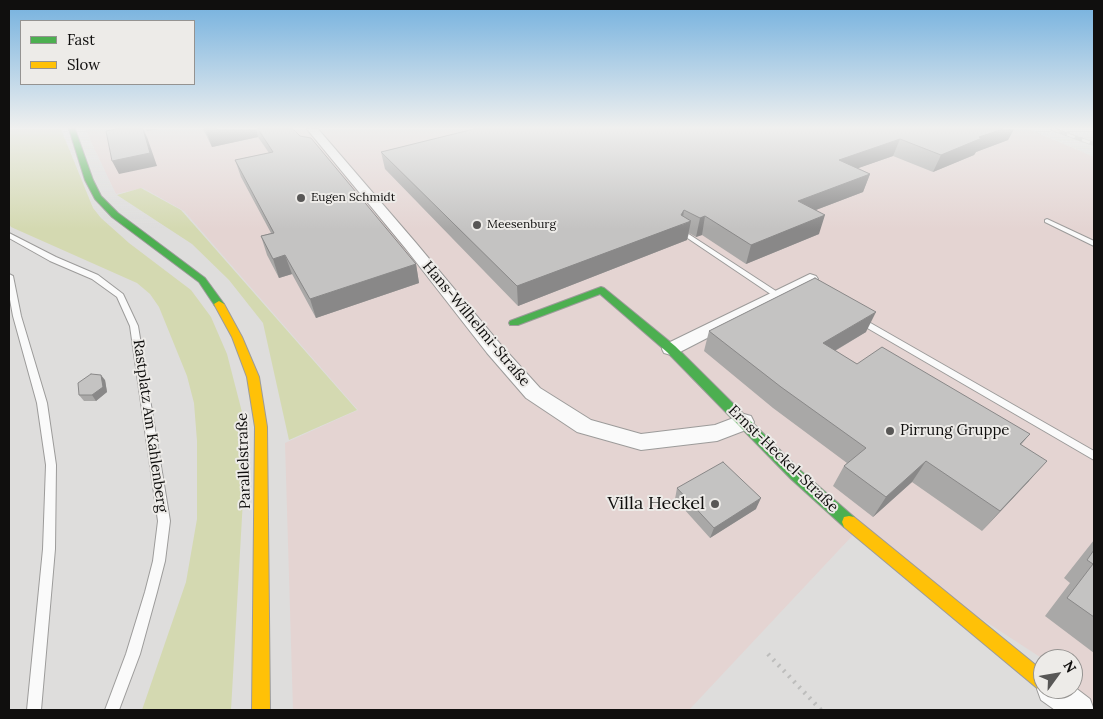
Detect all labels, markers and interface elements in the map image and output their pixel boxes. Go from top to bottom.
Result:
legend [20,20,195,85]
text: Fast [67,30,95,49]
text: Slow [67,55,100,74]
place label: Eugen Schmidt [311,191,395,205]
marker: Eugen Schmidt [295,192,307,204]
place label: Meesenburg [487,218,556,232]
marker: Meesenburg [471,219,483,231]
street label: Hans-Wilhelmi-Straße [418,258,534,390]
street label: Rastplatz Am Kahlenberg [129,338,171,514]
street label: Ernst-Heckel-Straße [724,402,842,516]
street label: Parallelstraße [233,412,255,510]
place label: Pirrung Gruppe [900,422,1009,440]
marker: Pirrung Gruppe [884,425,896,437]
place label: Villa Heckel [608,493,705,515]
marker: Villa Heckel [709,498,721,510]
north arrow [1033,649,1083,699]
text: N [1059,657,1080,676]

